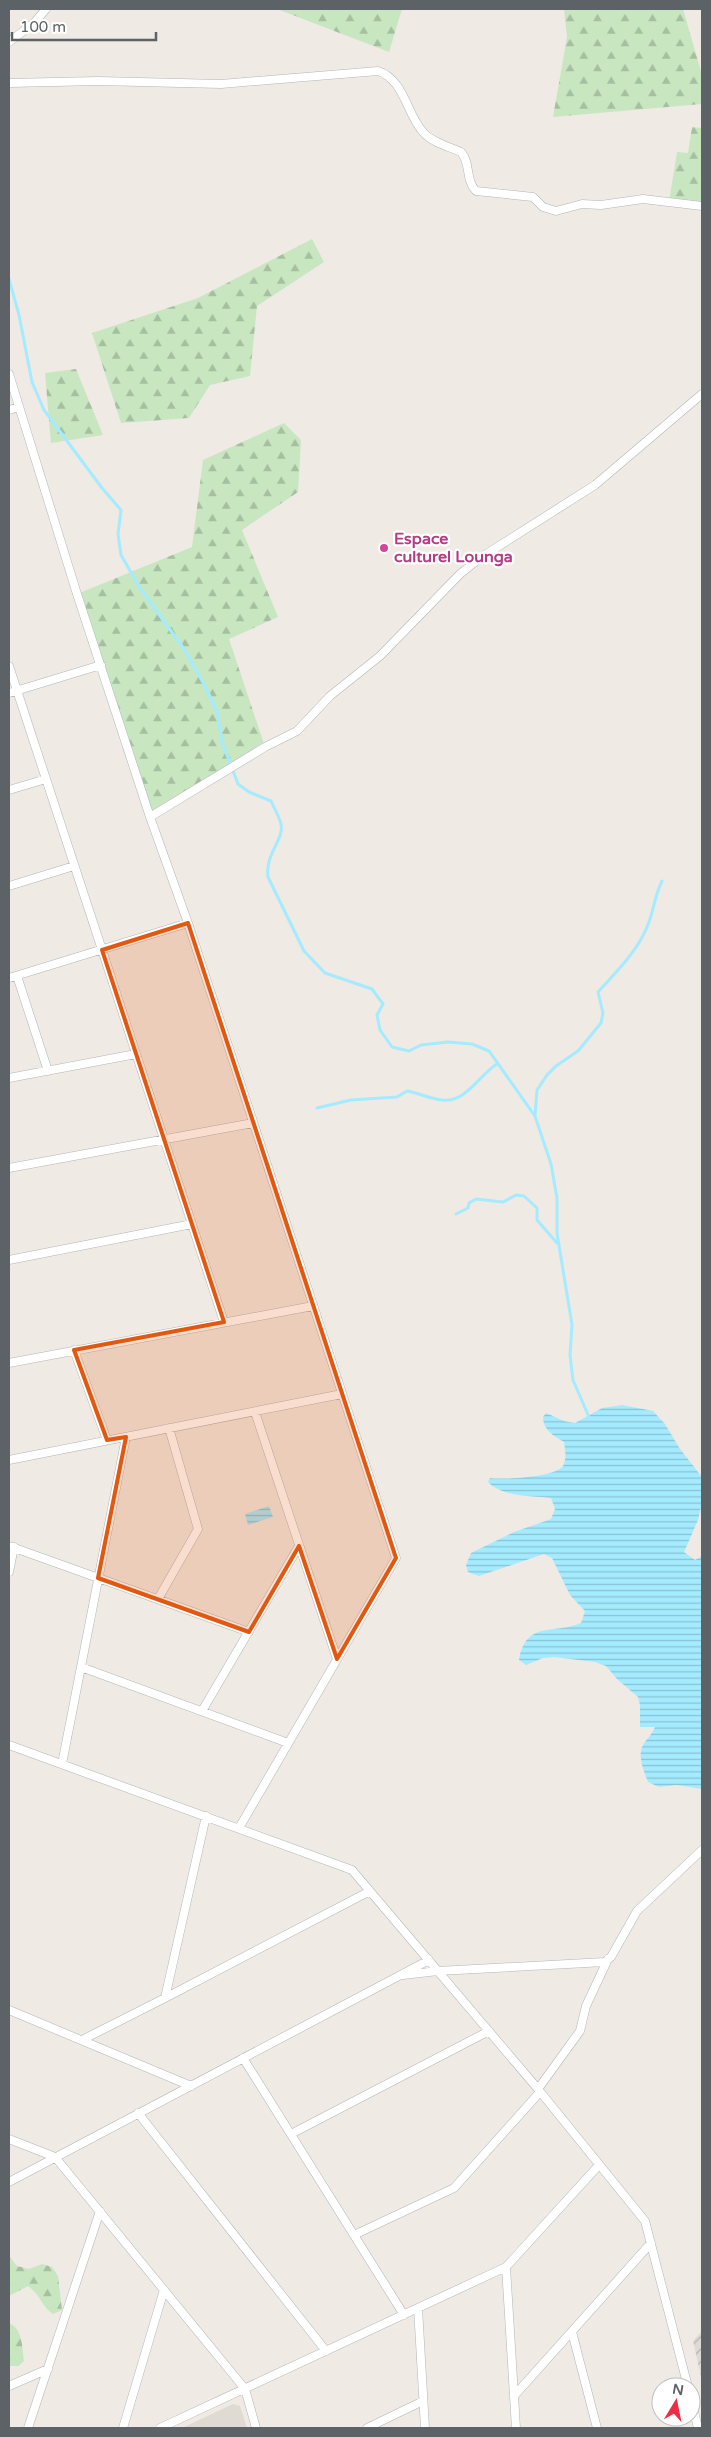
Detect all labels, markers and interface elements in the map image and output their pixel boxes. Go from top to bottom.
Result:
scale bar [12,10,156,42]
text: 100 m [20,18,66,36]
place label: Espace culturel Lounga [394,529,513,567]
marker: Espace culturel Lounga [378,542,390,554]
north arrow [651,2377,701,2427]
text: N [671,2380,685,2399]

